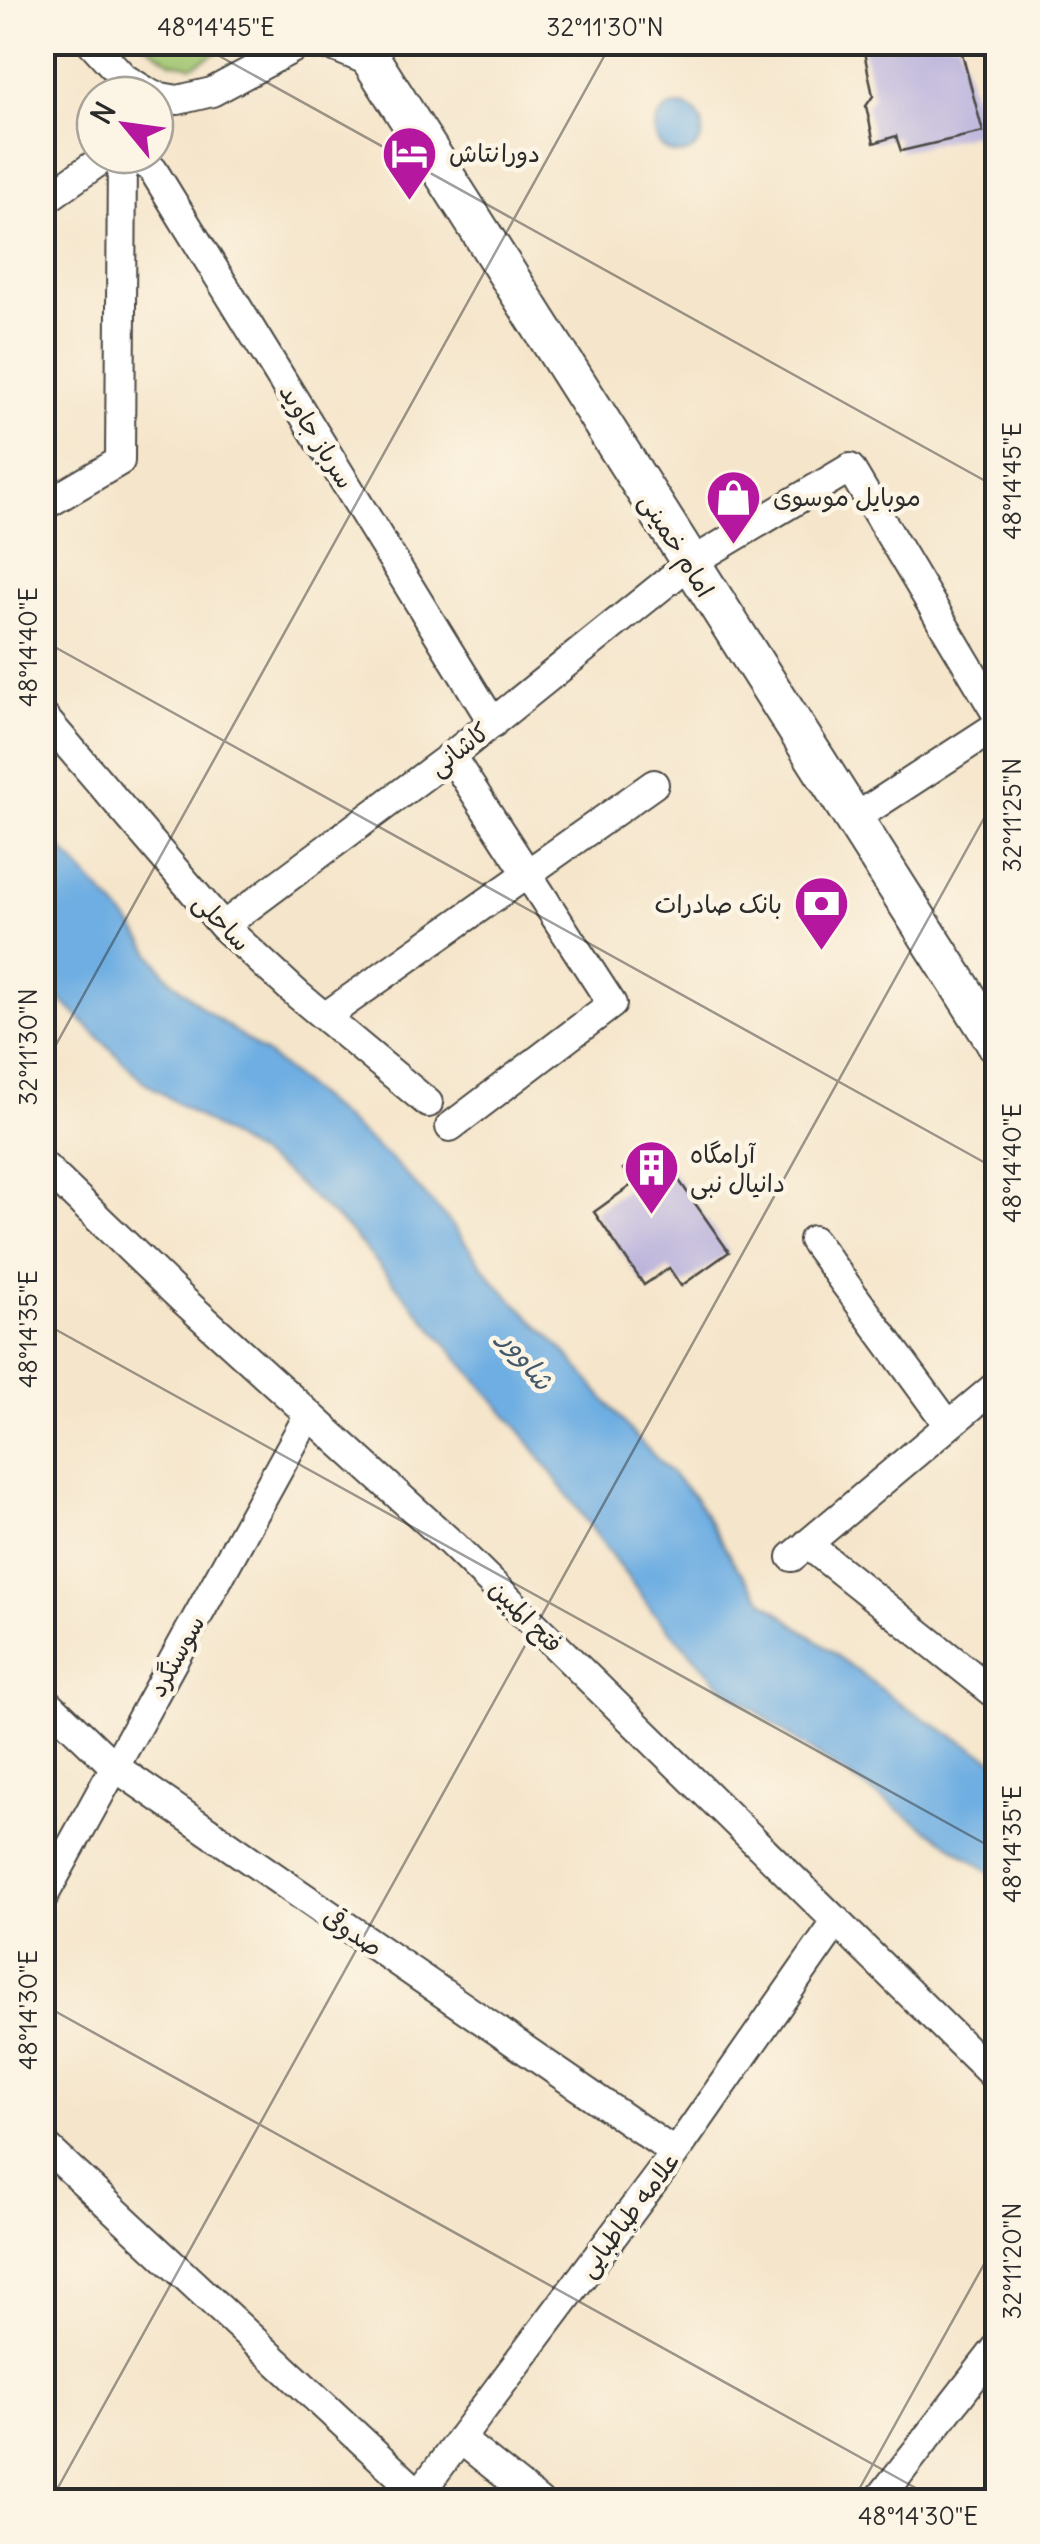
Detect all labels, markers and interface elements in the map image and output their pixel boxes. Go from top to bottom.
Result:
text: 48°14'45"E [157,11,275,43]
text: 32°11'30"N [546,11,664,43]
north arrow [75,75,175,175]
text: N [83,96,124,130]
hotel icon: دورانتاش [380,123,440,202]
place label: دورانتاش [449,137,540,169]
street label: سرباز جاوید [272,378,362,494]
text: 48°14'45"E [996,422,1028,540]
shop icon: موبایل موسوى [704,467,764,546]
place label: موبایل موسوى [773,481,921,513]
street label: امام خمینی [630,487,722,605]
text: 48°14'40"E [12,587,44,707]
street label: کاشانی [422,715,496,783]
text: 32°11'25"N [996,758,1028,872]
bank icon: بانک صادرات [791,874,851,953]
street label: ساحلی [186,886,257,958]
place label: بانک صادرات [655,888,782,920]
text: 32°11'30"N [12,988,44,1106]
text: 48°14'40"E [996,1103,1028,1223]
building icon: آرامگاه دانیال نبی [621,1138,681,1217]
place label: آرامگاه دانیال نبی [690,1138,785,1200]
text: 48°14'35"E [12,1270,44,1388]
water label: شاوور [491,1321,562,1397]
street label: فتح المبین [482,1573,569,1660]
street label: سوسنگرد [141,1610,211,1702]
text: 48°14'35"E [996,1785,1028,1903]
street label: صدوقی [317,1900,389,1965]
text: 48°14'30"E [12,1950,44,2070]
street label: علامه طباطبایی [571,2145,688,2284]
text: 32°11'20"N [996,2203,1028,2319]
text: 48°14'30"E [858,2500,978,2532]

